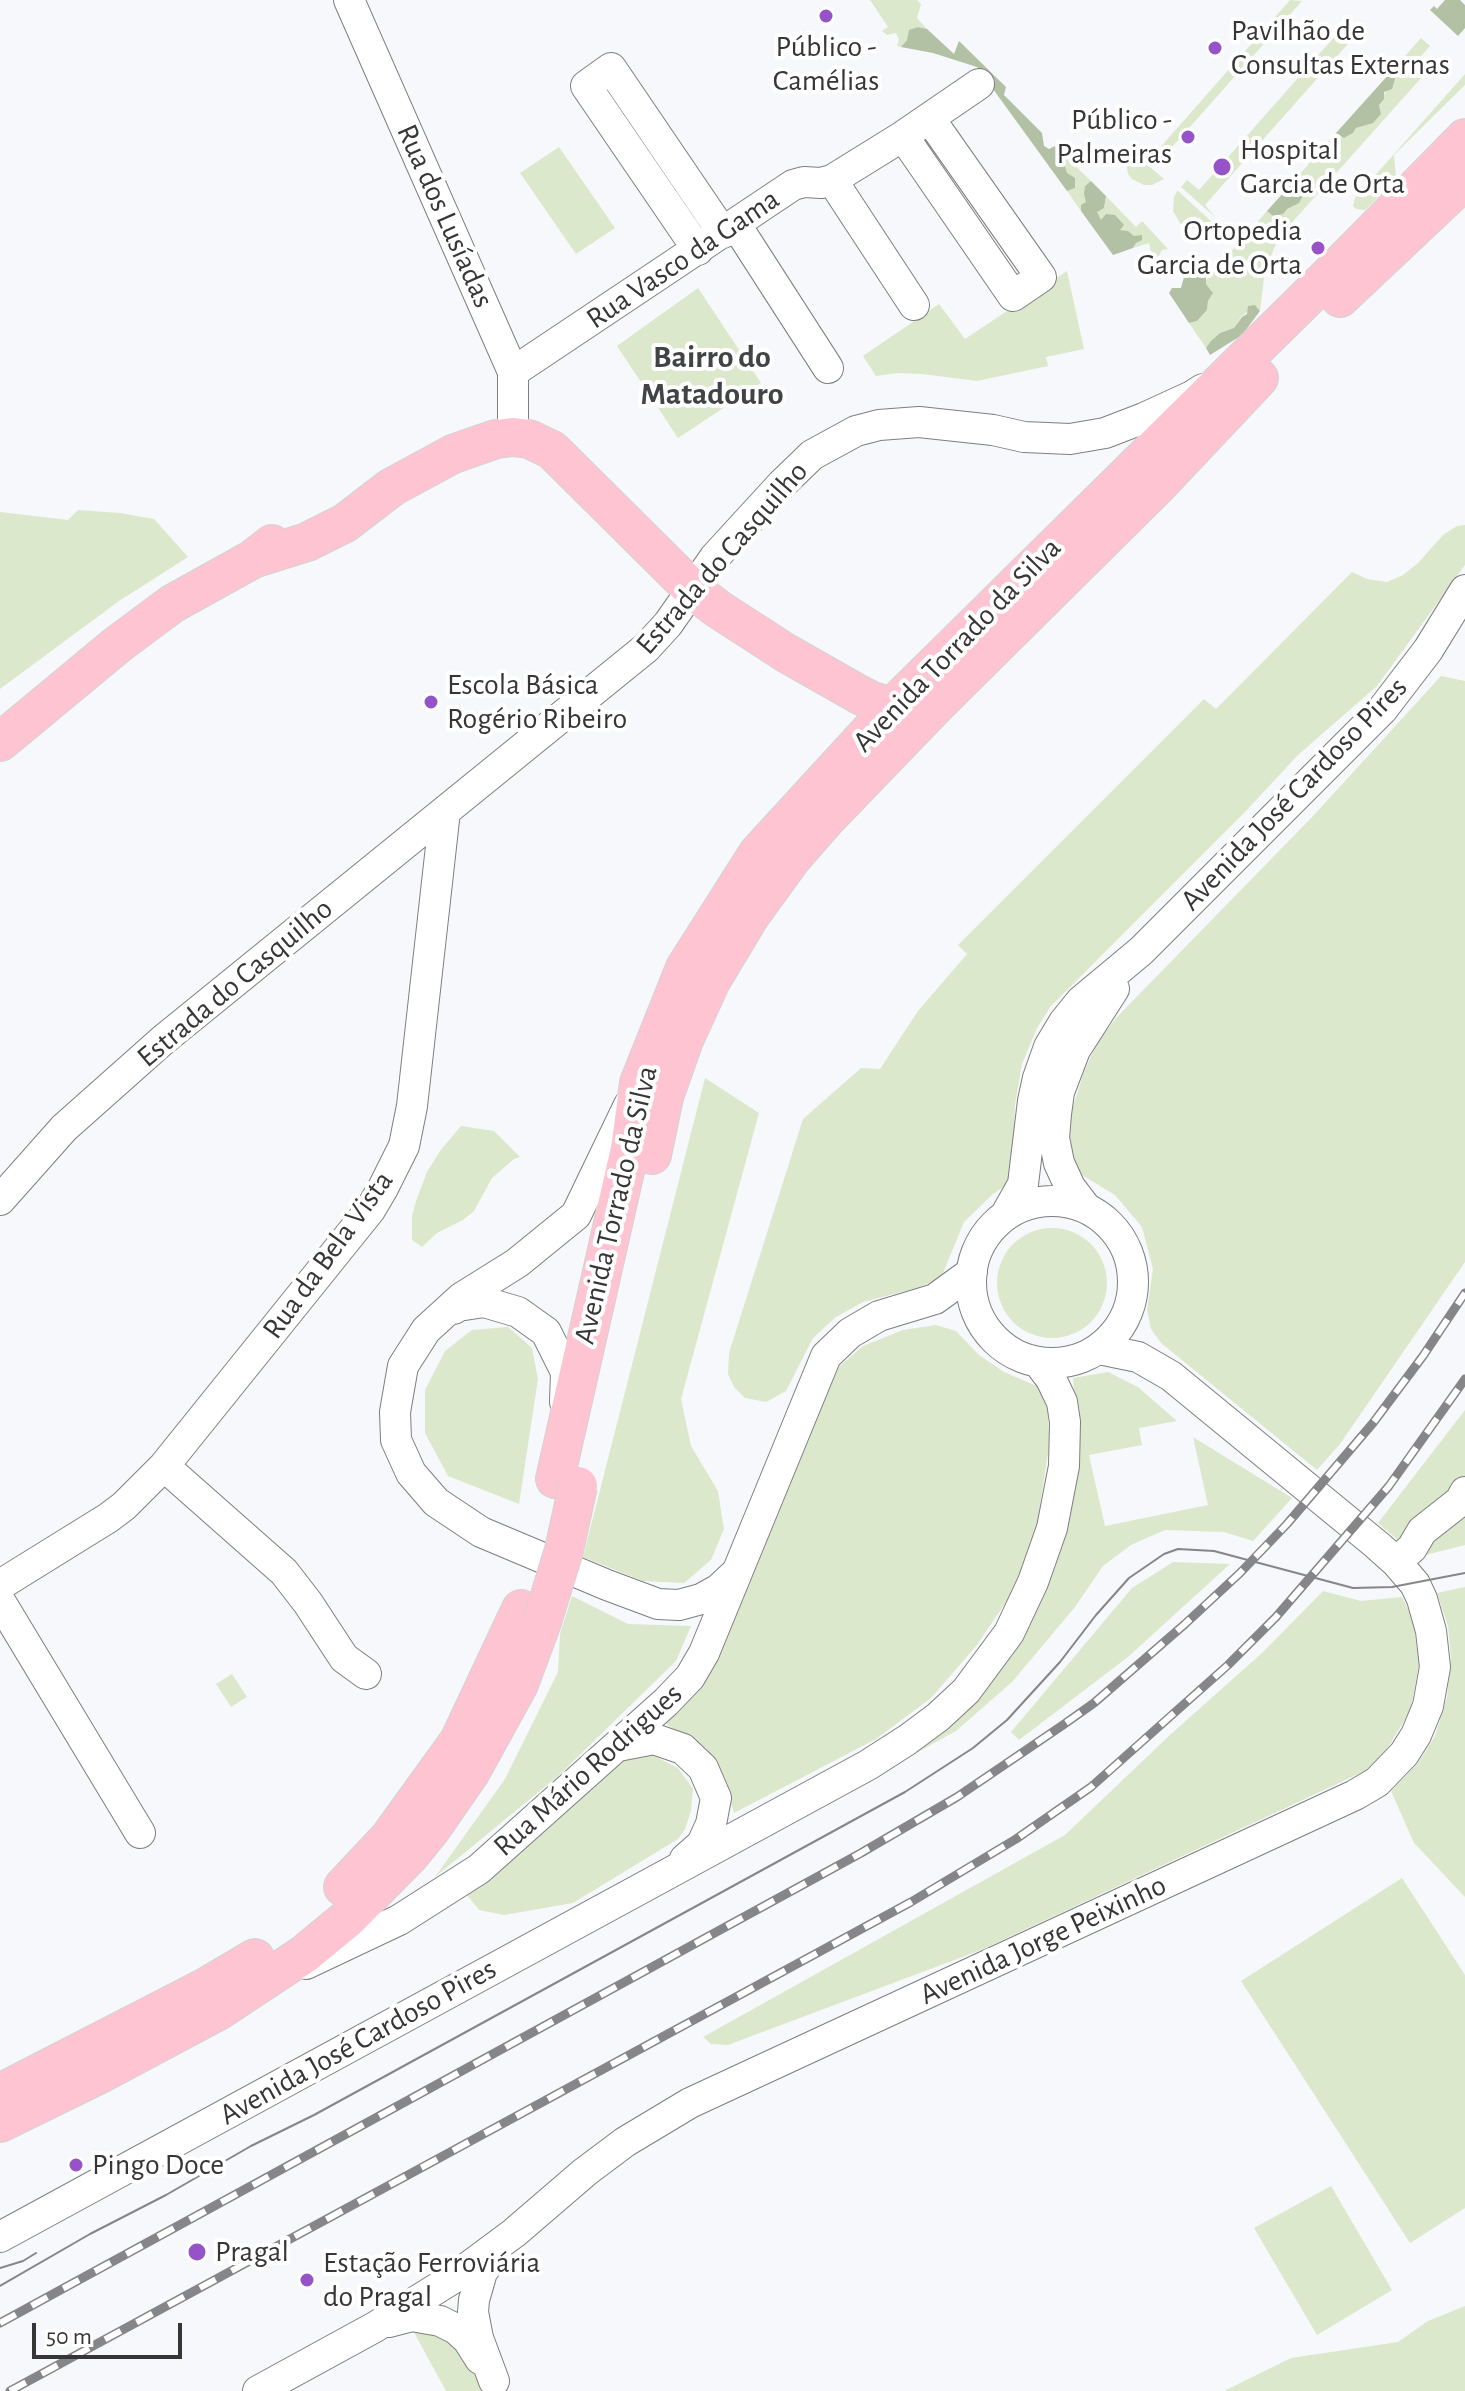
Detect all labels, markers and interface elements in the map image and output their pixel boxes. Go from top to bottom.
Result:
marker: Público - Camélias [817,7,835,25]
place label: Pavilhão de Consultas Externas [1231,13,1450,84]
place label: Público - Camélias [773,29,879,100]
marker: Pavilhão de Consultas Externas [1206,39,1224,57]
place label: Público - Palmeiras [1056,102,1172,172]
street label: Rua dos Lusíadas [389,119,501,313]
marker: Público - Palmeiras [1179,128,1197,146]
place label: Hospital Garcia de Orta [1240,132,1405,202]
marker: Hospital Garcia de Orta [1211,156,1233,178]
street label: Rua Vasco da Gama [580,181,786,337]
place label: Ortopedia Garcia de Orta [1137,213,1302,284]
marker: Ortopedia Garcia de Orta [1309,239,1327,257]
district label: Bairro do Matadouro [641,338,783,413]
street label: Estrada do Casquilho [628,454,816,662]
street label: Avenida Torrado da Silva [845,530,1069,760]
place label: Escola Básica Rogério Ribeiro [447,667,627,738]
street label: Avenida José Cardoso Pires [1173,670,1415,918]
marker: Escola Básica Rogério Ribeiro [422,693,440,711]
street label: Estrada do Casquilho [130,891,340,1075]
street label: Avenida Torrado da Silva [566,1062,666,1348]
street label: Rua da Bela Vista [255,1164,401,1346]
street label: Rua Mário Rodrigues [486,1676,690,1864]
street label: Avenida Jorge Peixinho [914,1867,1172,2013]
street label: Avenida José Cardoso Pires [213,1951,503,2133]
place label: Pingo Doce [92,2147,224,2183]
marker: Pingo Doce [67,2156,85,2174]
place label: Pragal [215,2234,289,2270]
marker: Pragal [186,2241,208,2263]
place label: Estação Ferroviária do Pragal [323,2245,540,2316]
marker: Estação Ferroviária do Pragal [298,2271,316,2289]
scale bar [36,2307,186,2357]
text: 50 m [46,2325,92,2349]

